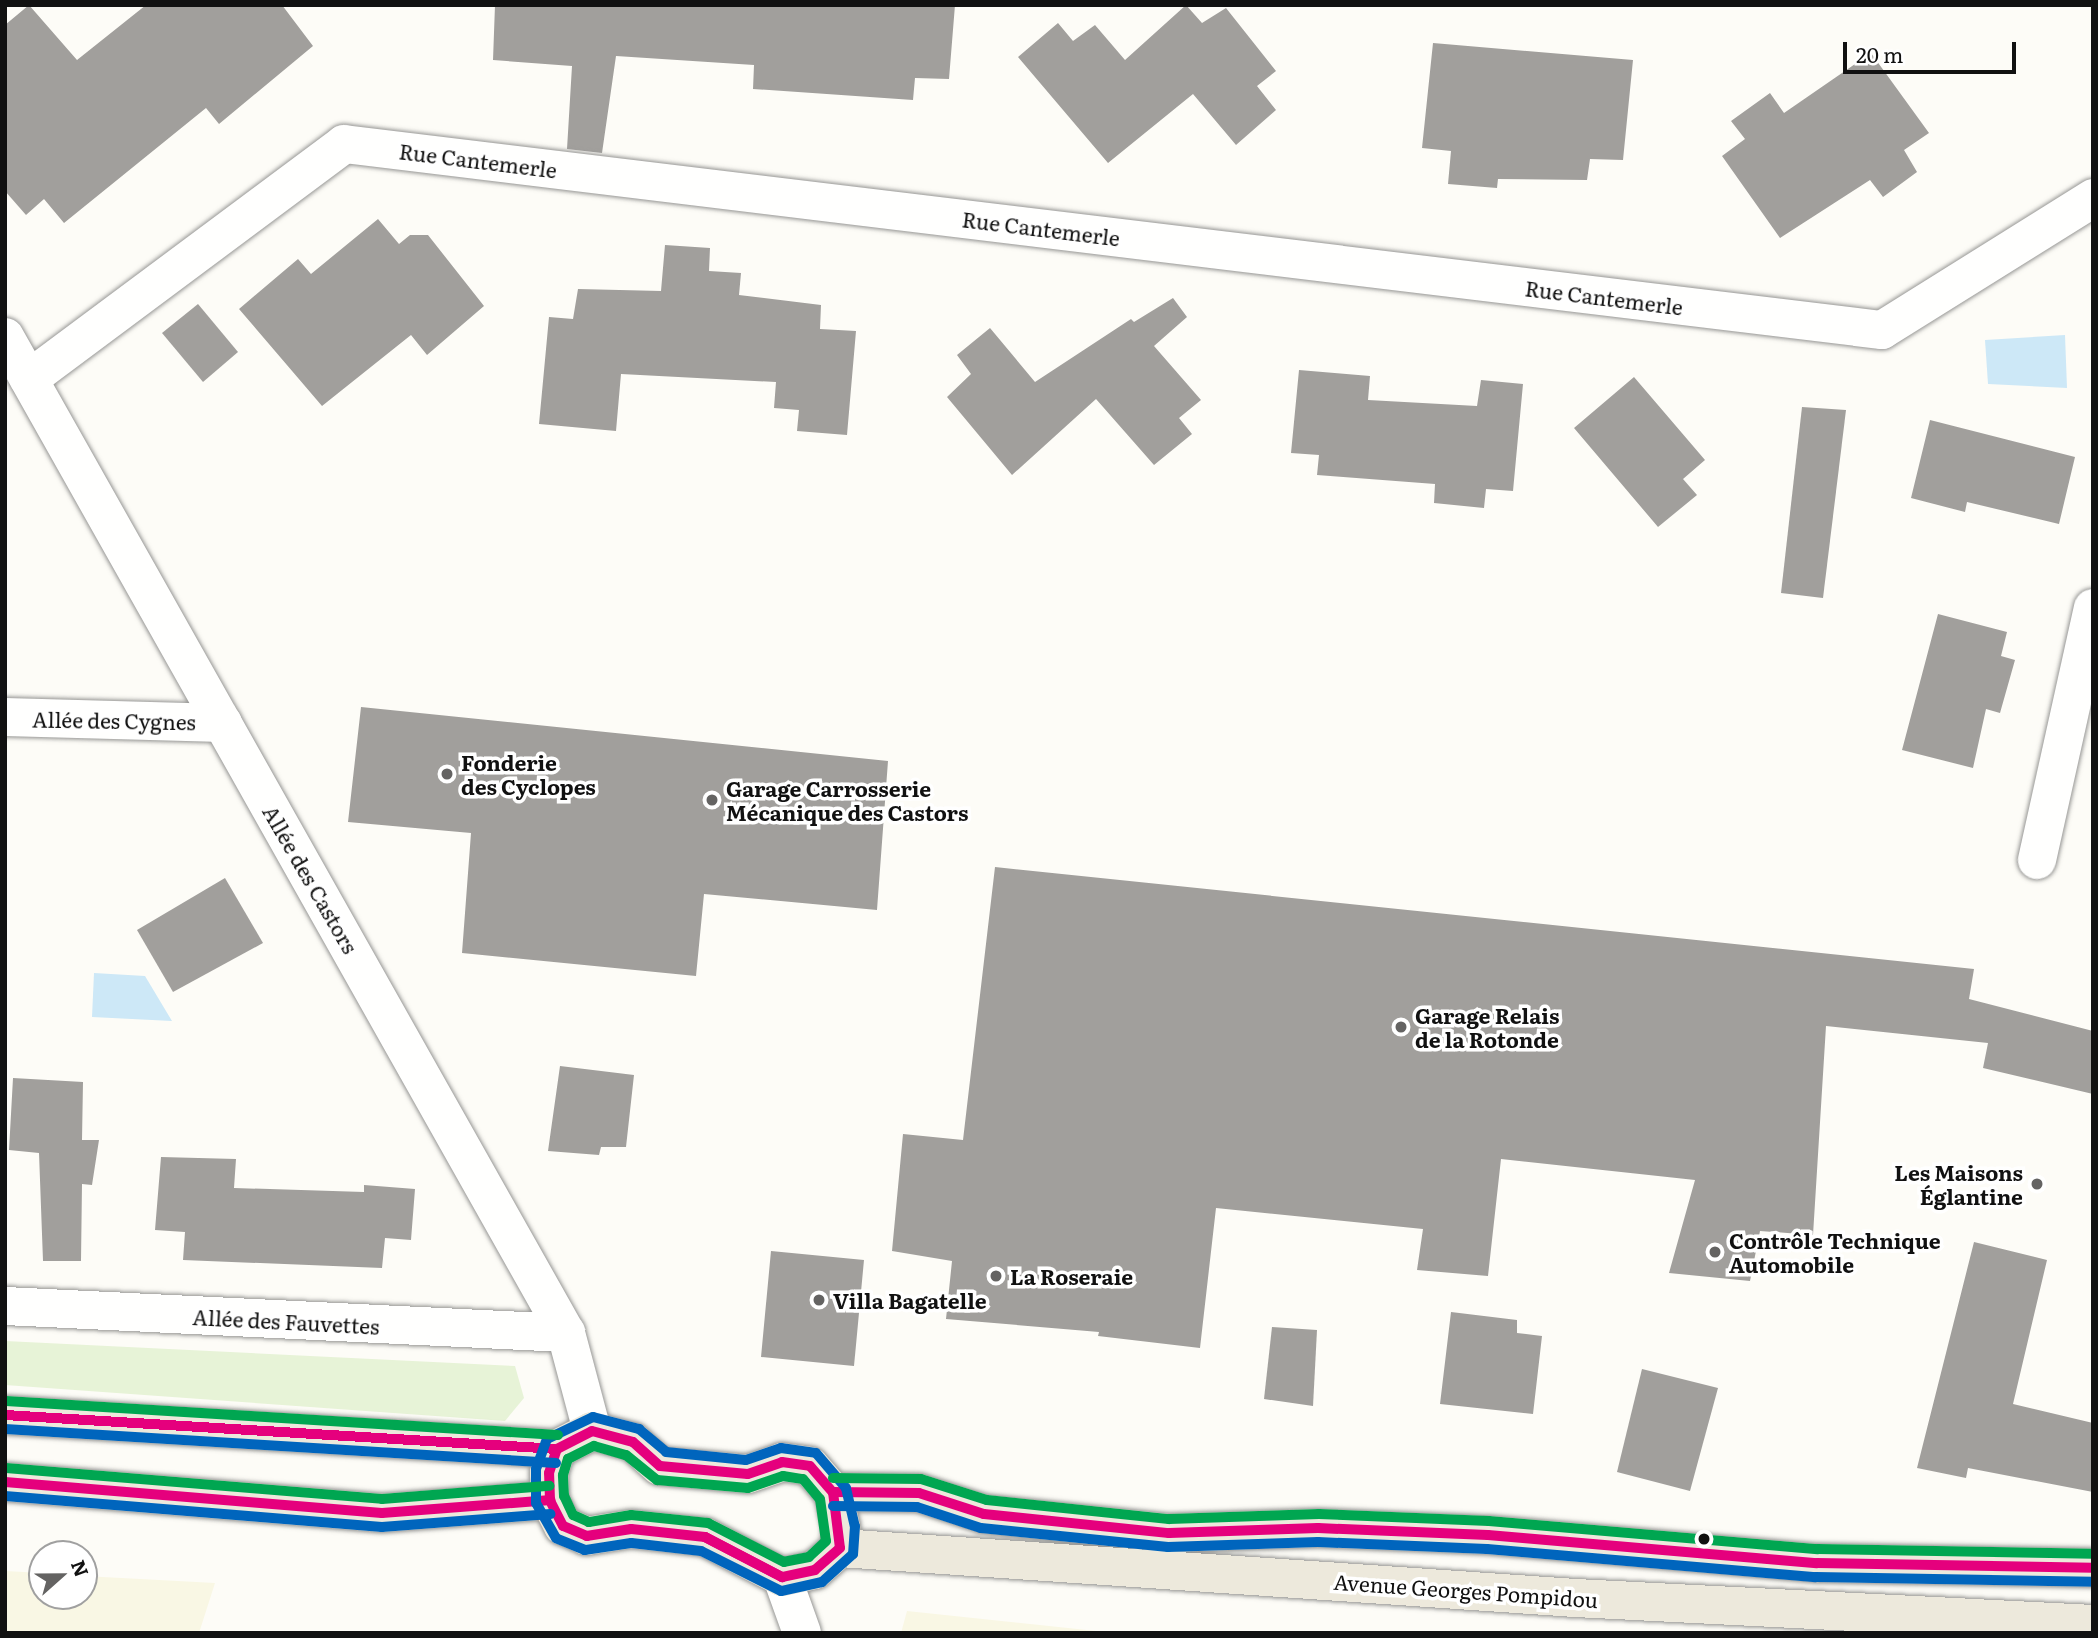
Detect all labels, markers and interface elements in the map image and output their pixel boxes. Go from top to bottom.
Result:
scale bar [1846,28,2019,72]
text: 20 m [1856,38,1903,69]
street label: Rue Cantemerle [398,138,558,182]
street label: Rue Cantemerle [961,206,1121,250]
street label: Rue Cantemerle [1524,275,1684,319]
street label: Allée des Cygnes [32,706,196,734]
place label: Fonderie des Cyclopes [461,749,596,799]
marker: Fonderie des Cyclopes [439,766,455,782]
place label: Garage Carrosserie Mécanique des Castors [726,775,968,825]
marker: Garage Carrosserie Mécanique des Castors [704,792,720,808]
street label: Allée des Castors [258,800,364,958]
place label: Garage Relais de la Rotonde [1415,1002,1559,1052]
marker: Garage Relais de la Rotonde [1393,1019,1409,1035]
place label: Les Maisons Églantine [1894,1159,2023,1209]
marker: Les Maisons Églantine [2029,1176,2045,1192]
place label: Contrôle Technique Automobile [1729,1227,1941,1277]
marker: Contrôle Technique Automobile [1707,1244,1723,1260]
place label: La Roseraie [1010,1263,1133,1289]
marker: La Roseraie [988,1268,1004,1284]
place label: Villa Bagatelle [833,1287,987,1313]
marker: Villa Bagatelle [811,1292,827,1308]
street label: Allée des Fauvettes [192,1304,380,1338]
unlabelled marker [1697,1532,1711,1546]
north arrow [28,1540,98,1610]
text: N [65,1556,97,1581]
street label: Avenue Georges Pompidou [1333,1568,1599,1612]

